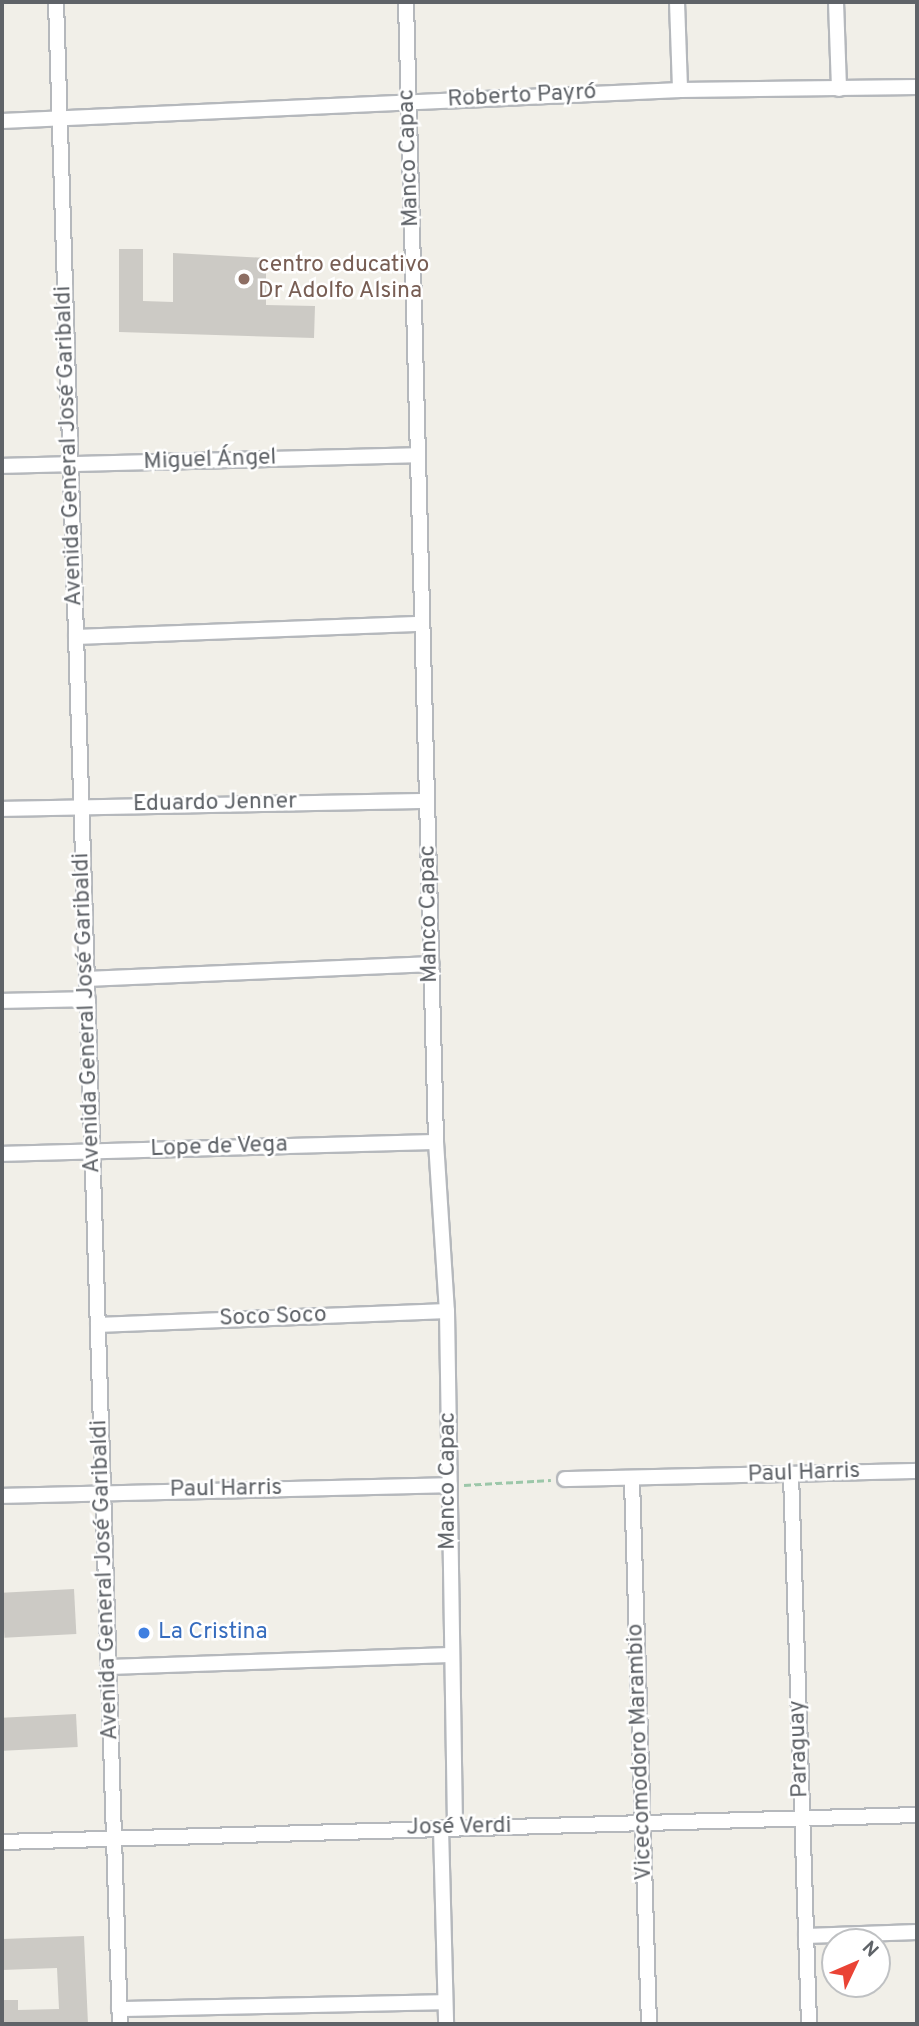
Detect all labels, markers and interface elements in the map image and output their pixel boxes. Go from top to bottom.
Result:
street label: Roberto Payró [447,79,597,115]
street label: Manco Capac [394,89,426,227]
place label: centro educativo Dr Adolfo Alsina [258,252,429,306]
marker: centro educativo Dr Adolfo Alsina [236,271,252,287]
street label: Avenida General José Garibaldi [51,285,89,607]
street label: Miguel Ángel [143,445,277,477]
street label: Eduardo Jenner [133,789,297,819]
street label: Manco Capac [415,845,445,983]
street label: Avenida General José Garibaldi [69,852,107,1174]
street label: Lope de Vega [149,1132,289,1164]
street label: Soco Soco [219,1302,327,1334]
street label: Manco Capac [435,1412,463,1550]
street label: Avenida General José Garibaldi [87,1419,125,1741]
street label: Paul Harris [747,1458,861,1490]
street label: Paul Harris [169,1475,283,1505]
place label: La Cristina [158,1619,268,1647]
street label: Vicecomodoro Marambio [623,1623,659,1881]
marker: La Cristina [136,1625,152,1641]
street label: Paraguay [785,1700,815,1798]
street label: José Verdi [406,1813,512,1843]
north arrow [821,1928,891,1998]
text: N [856,1937,883,1963]

